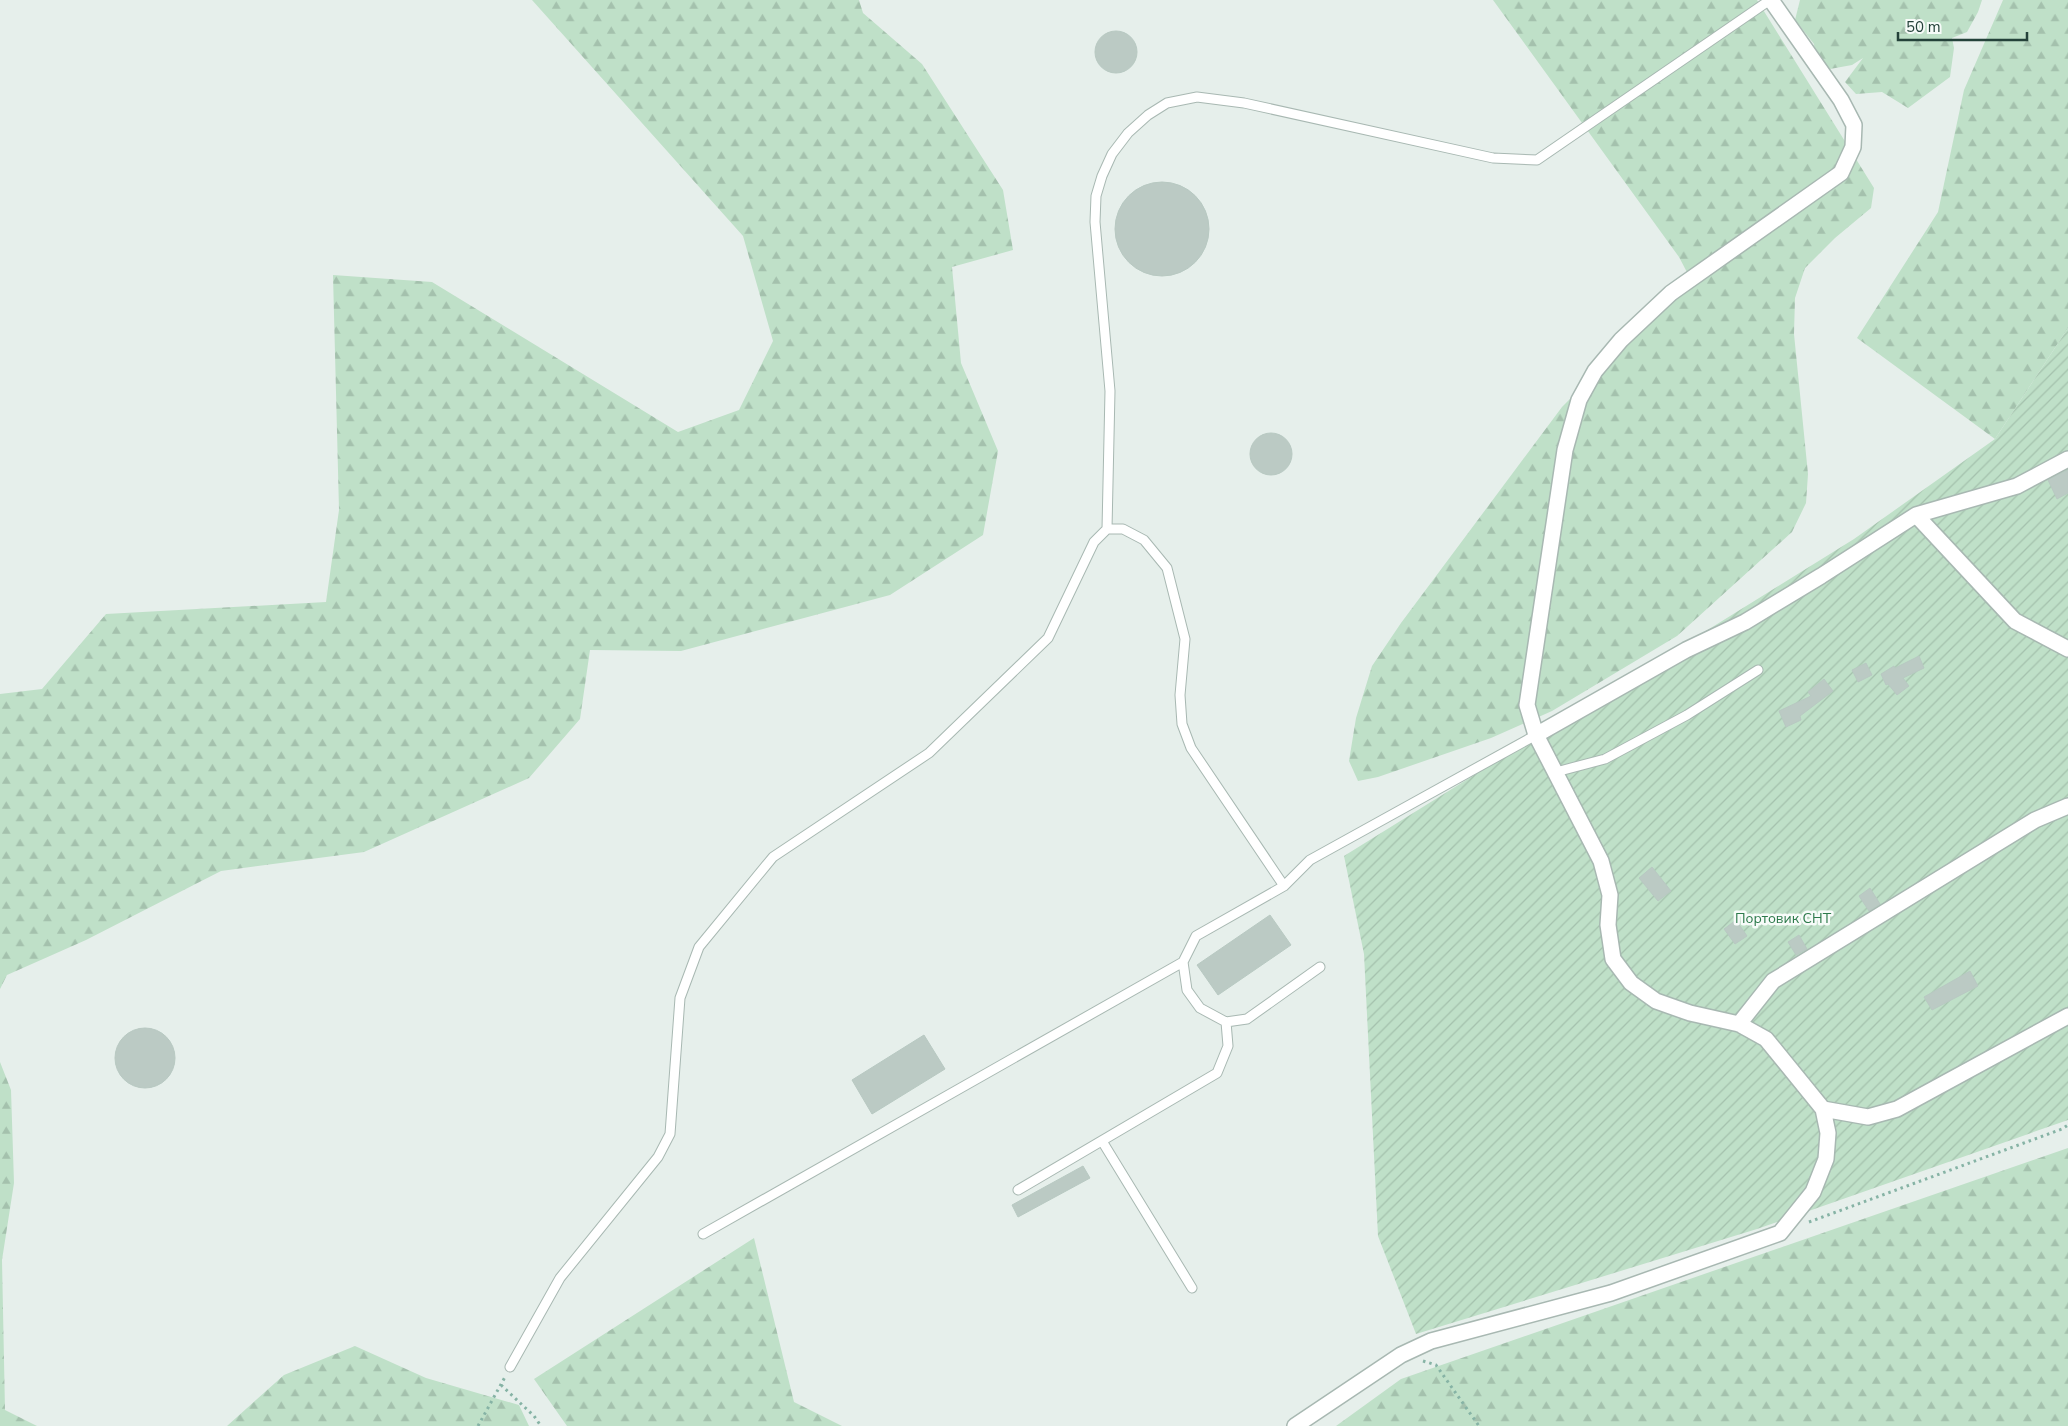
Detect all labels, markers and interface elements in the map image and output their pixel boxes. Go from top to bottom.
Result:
scale bar [1898,10,2027,42]
text: 50 m [1906,17,1941,37]
park label: Портовик СНТ [1735,909,1832,928]

